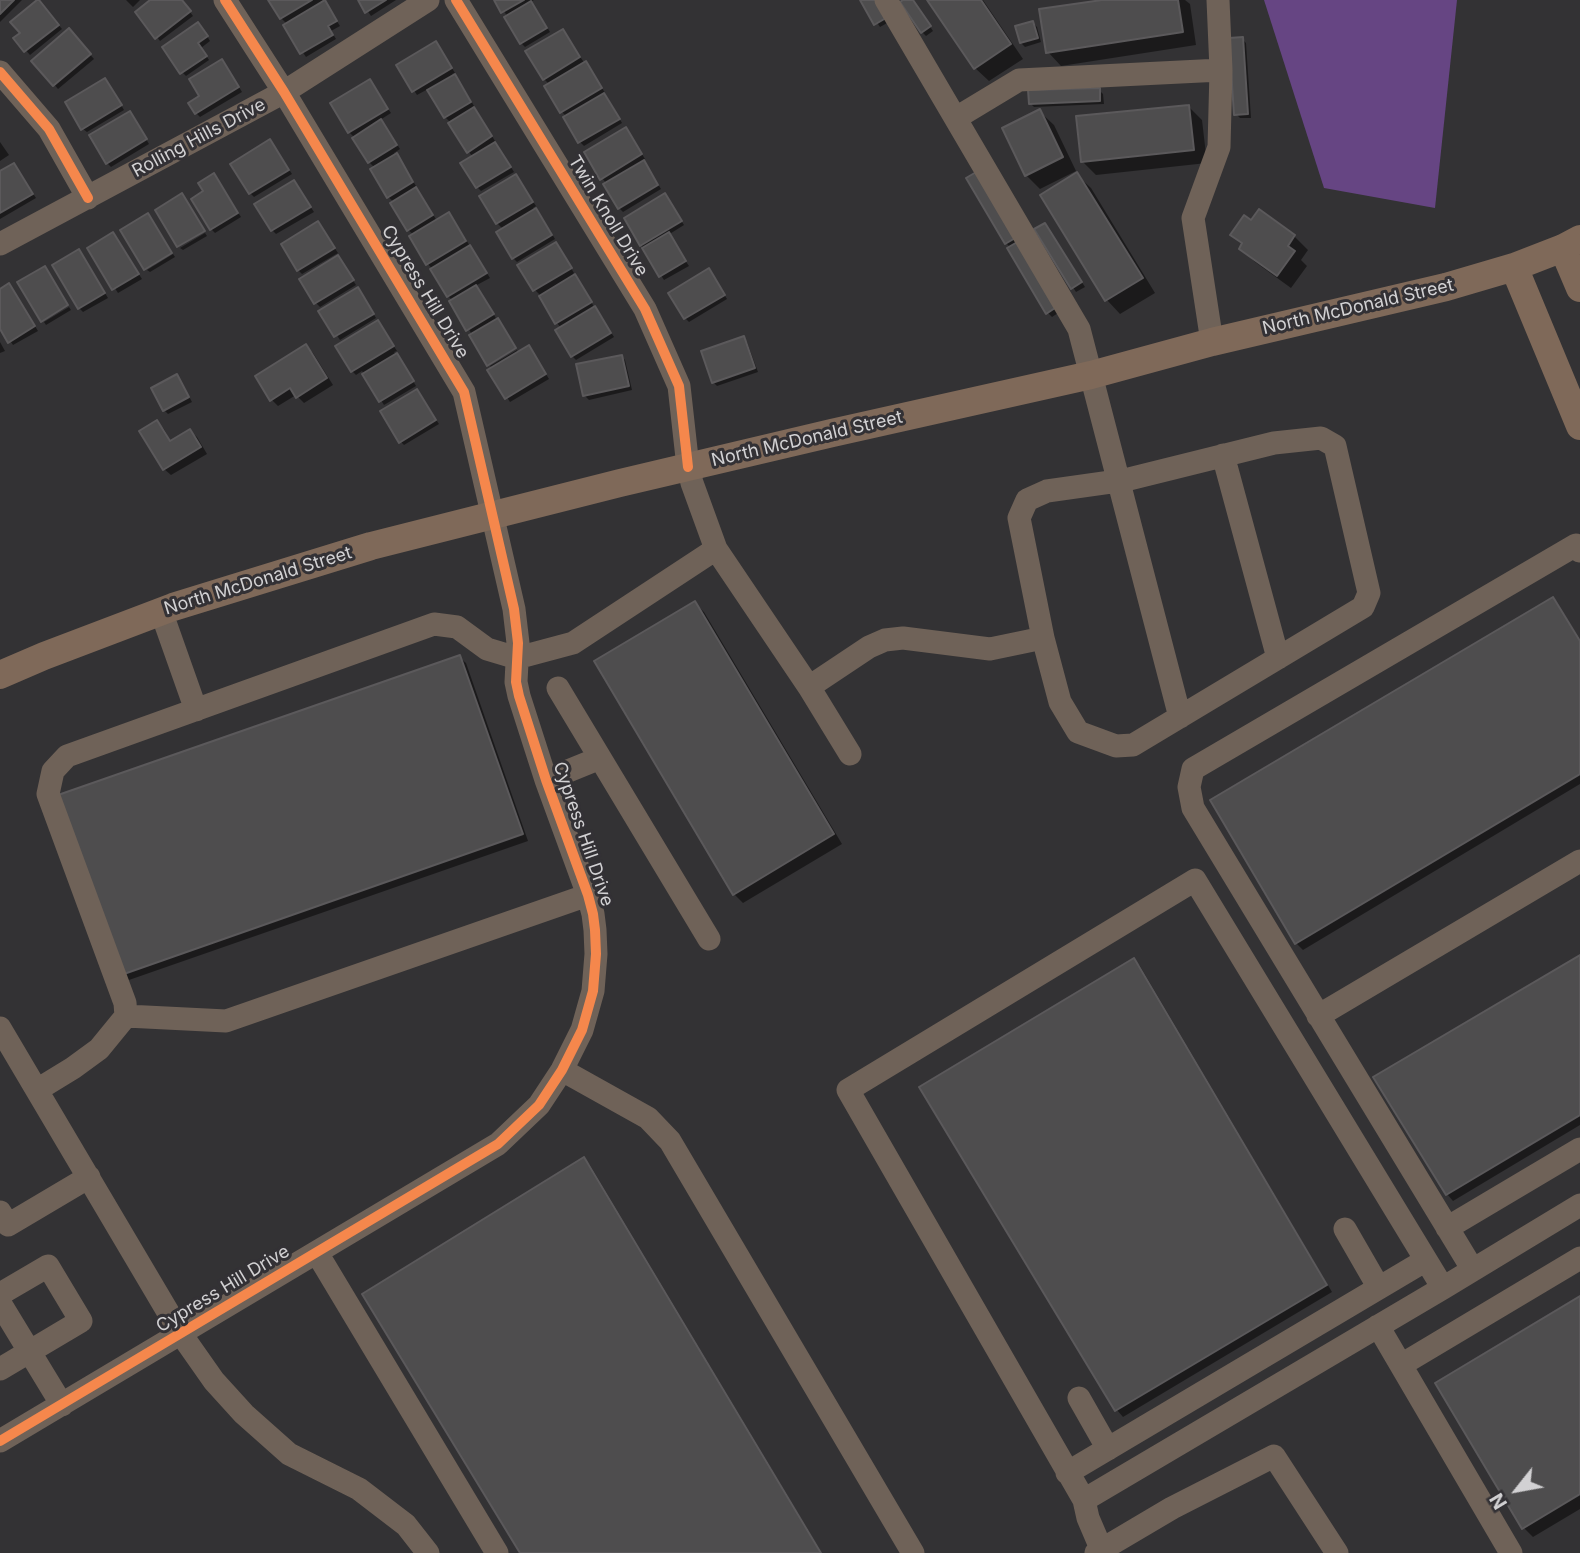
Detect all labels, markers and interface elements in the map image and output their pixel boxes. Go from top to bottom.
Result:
street label: Rolling Hills Drive [129,94,269,182]
street label: Twin Knoll Drive [563,152,653,280]
street label: Cypress Hill Drive [377,222,473,362]
street label: North McDonald Street [1260,275,1456,339]
street label: North McDonald Street [709,407,905,471]
street label: North McDonald Street [161,542,355,620]
street label: Cypress Hill Drive [548,759,618,909]
street label: Cypress Hill Drive [153,1241,293,1337]
north arrow [1482,1455,1552,1525]
text: N [1485,1489,1512,1513]

